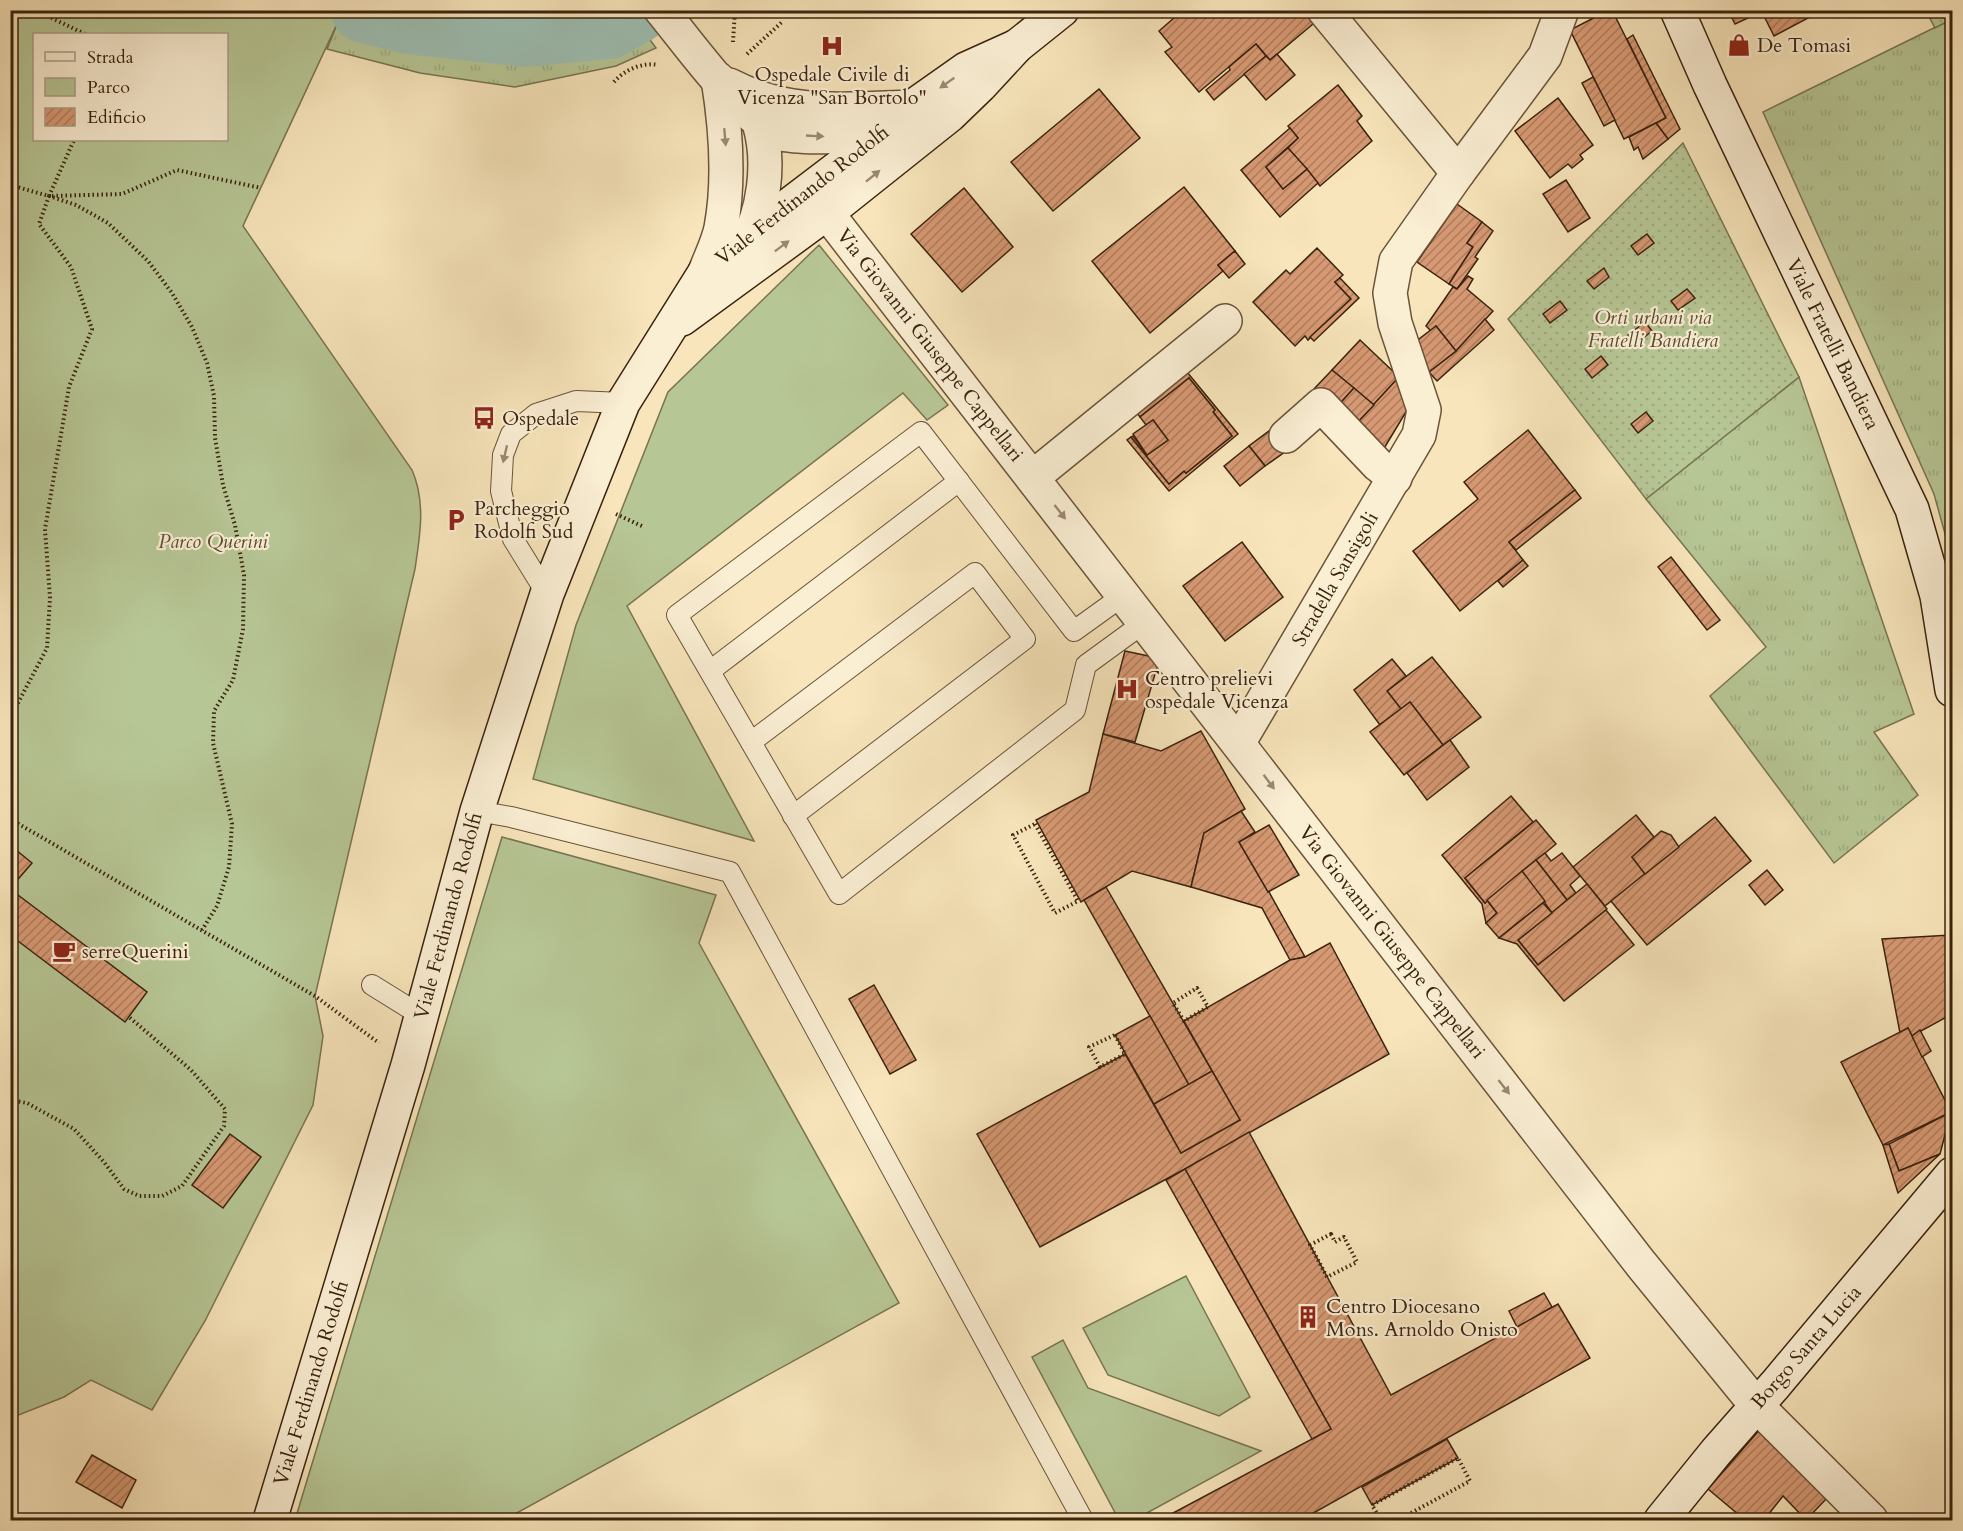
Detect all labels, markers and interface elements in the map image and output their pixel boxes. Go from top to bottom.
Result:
shop icon: De Tomasi [1726,32,1752,58]
place label: De Tomasi [1757,32,1851,59]
legend [33,33,228,141]
hospital icon: Ospedale Civile di Vicenza "San Bortolo" [819,33,845,59]
text: Strada [87,45,134,70]
place label: Ospedale Civile di Vicenza "San Bortolo" [737,61,927,111]
text: Parco [87,75,130,100]
one-way arrow [939,76,954,88]
text: Edificio [87,105,146,130]
street label: Viale Ferdinando Rodolfi [710,119,894,271]
one-way arrow [720,128,730,147]
one-way arrow [806,131,825,140]
one-way arrow [865,170,880,183]
street label: Via Giovanni Giuseppe Cappellari [830,223,1030,468]
one-way arrow [774,240,790,252]
street label: Viale Fratelli Bandiera [1780,254,1886,434]
park label: Orti urbani via Fratelli Bandiera [1588,304,1718,354]
bus stop icon: Ospedale [471,405,497,431]
place label: Ospedale [502,405,579,432]
one-way arrow [499,445,509,463]
place label: Parcheggio Rodolfi Sud [474,495,574,545]
one-way arrow [1054,504,1067,520]
street label: Stradella Sansigoli [1285,506,1385,651]
parking icon: Parcheggio Rodolfi Sud [443,507,469,533]
park label: Parco Querini [158,528,268,555]
place label: Centro prelievi ospedale Vicenza [1145,665,1289,715]
hospital icon: Centro prelievi ospedale Vicenza [1114,676,1140,702]
one-way arrow [1263,775,1275,790]
street label: Viale Ferdinando Rodolfi [407,810,489,1022]
street label: Via Giovanni Giuseppe Cappellari [1292,820,1492,1065]
cafe icon: serreQuerini [51,938,77,964]
place label: serreQuerini [82,938,189,965]
one-way arrow [1497,1079,1509,1094]
street label: Viale Ferdinando Rodolfi [267,1277,355,1489]
street label: Borgo Santa Lucia [1745,1279,1868,1415]
place label: Centro Diocesano Mons. Arnoldo Onisto [1326,1293,1518,1343]
building icon: Centro Diocesano Mons. Arnoldo Onisto [1295,1304,1321,1330]

